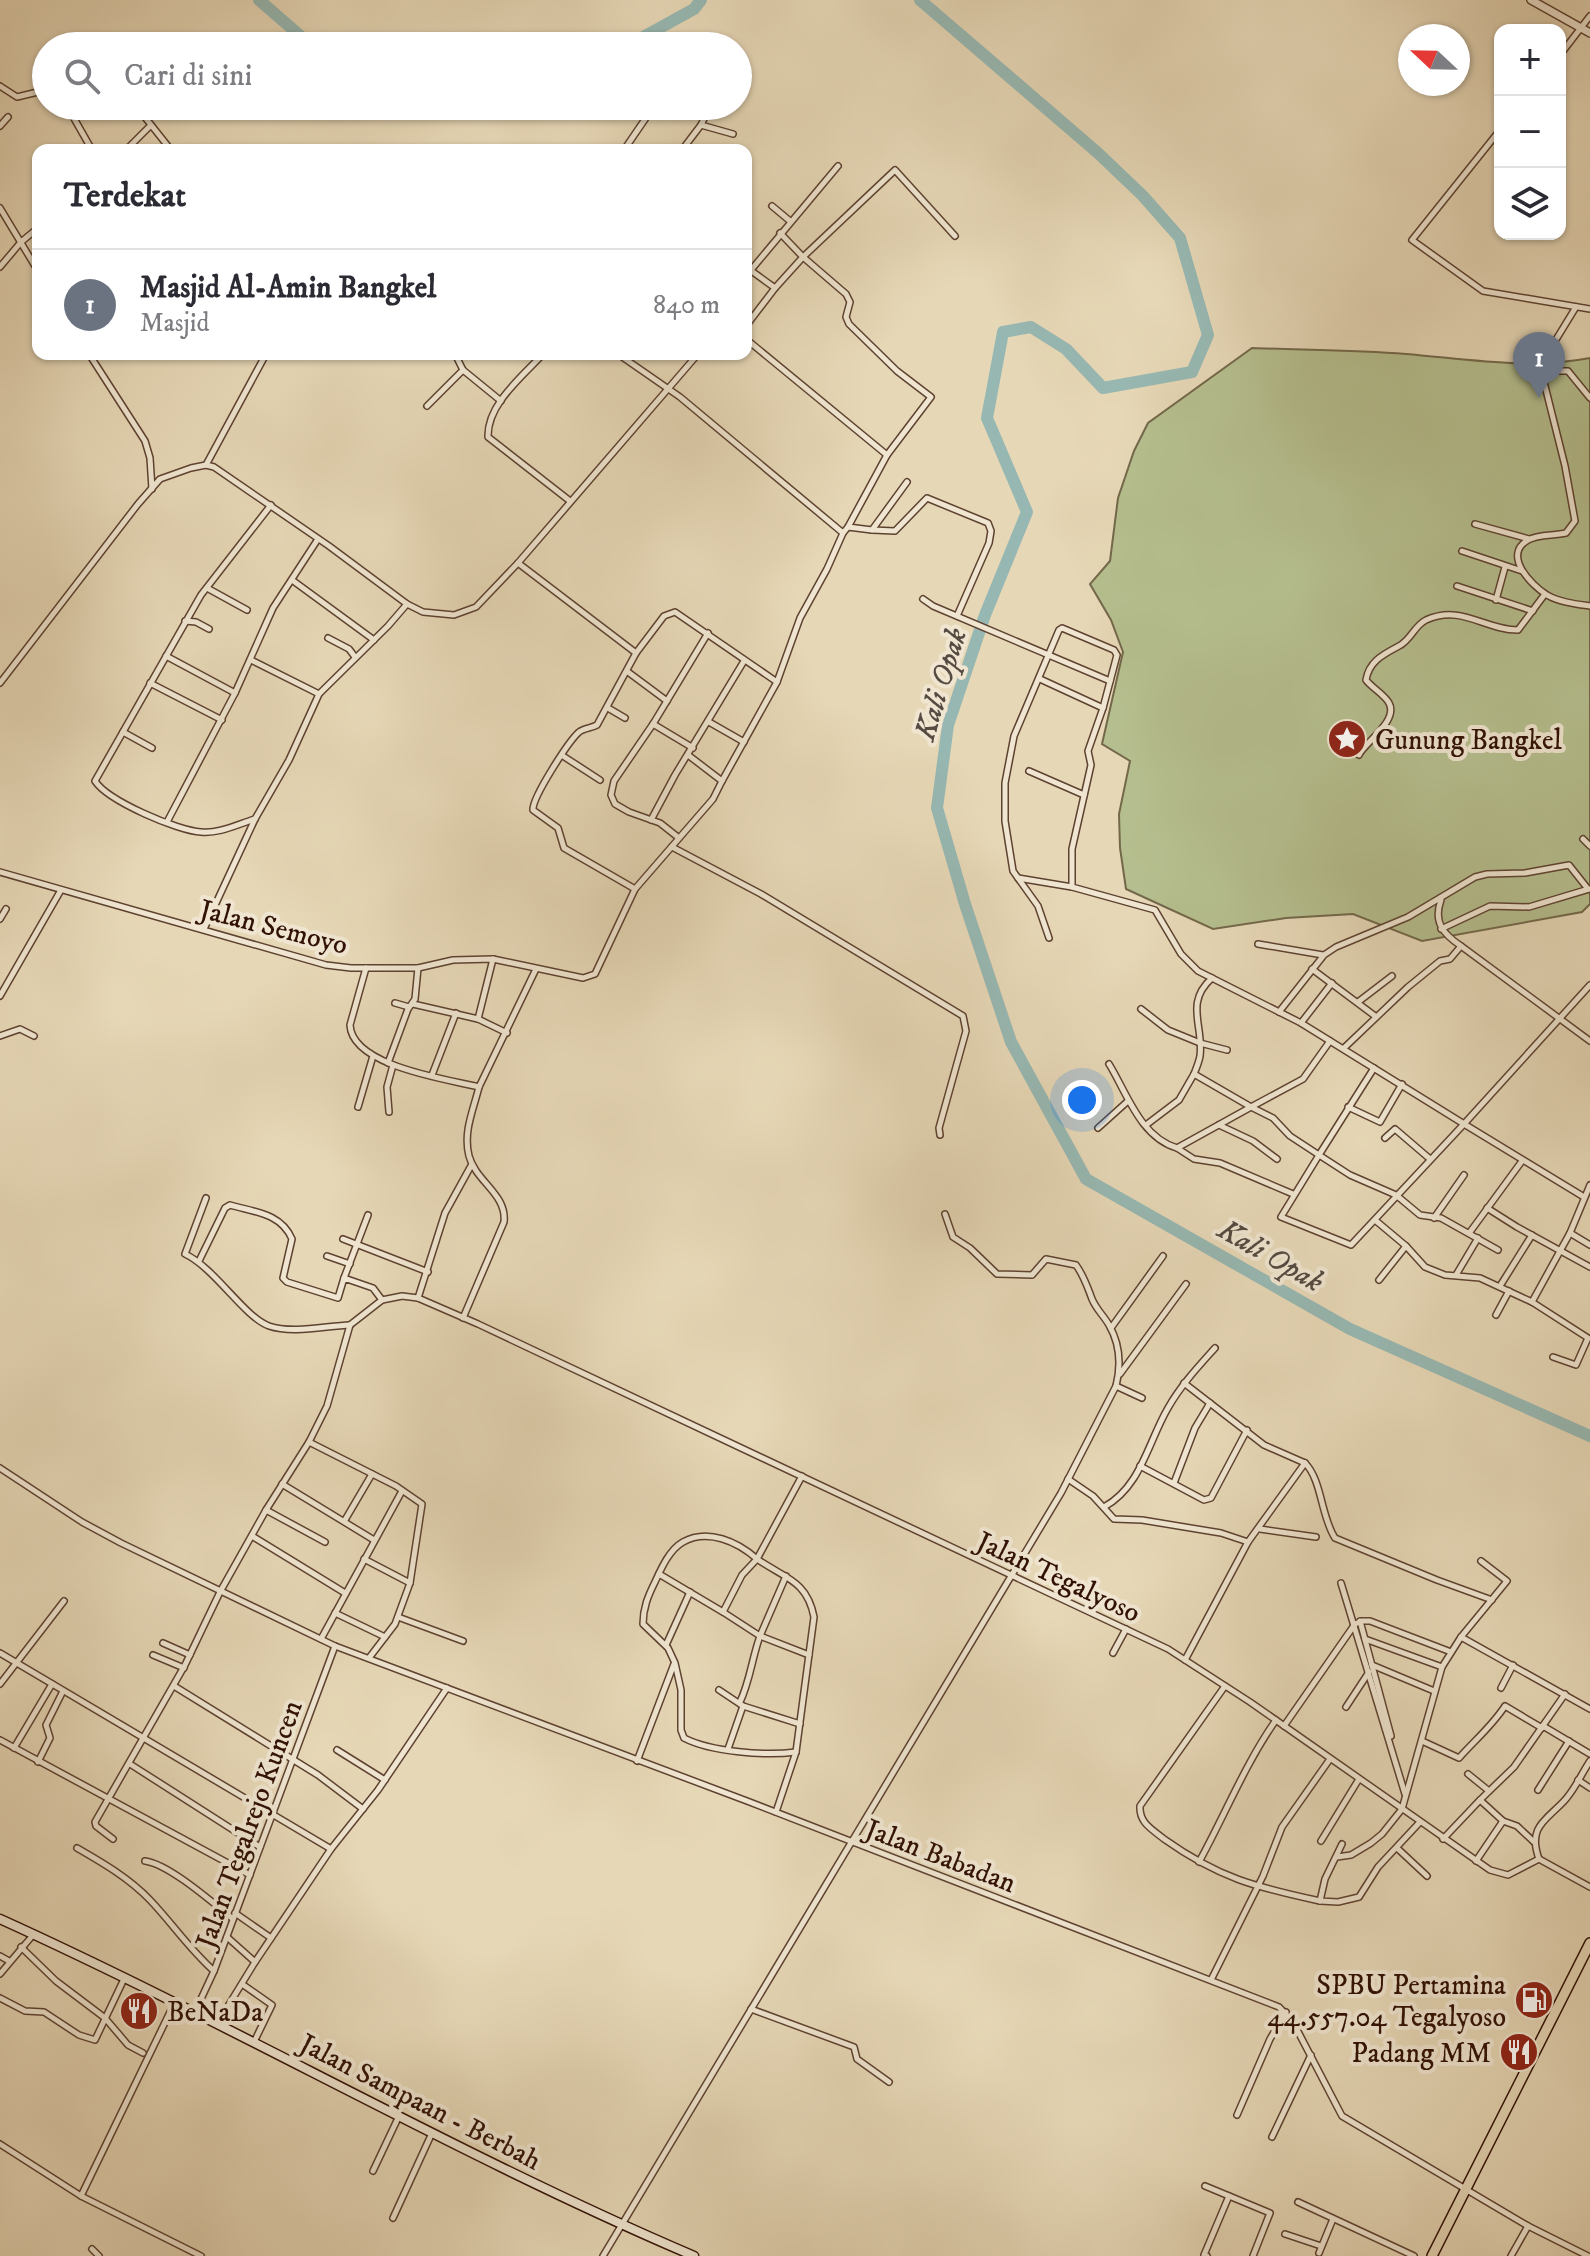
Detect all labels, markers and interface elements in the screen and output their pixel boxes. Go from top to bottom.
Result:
north arrow [1398,24,1470,96]
map controls [1494,24,1566,240]
button: + [1494,24,1566,96]
search box [32,32,752,120]
icon: search [60,54,104,98]
text: Cari di sini [124,58,252,95]
button: − [1494,96,1566,168]
button: layers [1494,168,1566,240]
text: Terdekat [64,175,186,217]
text: Masjid Al-Amin Bangkel [140,270,436,307]
text: 1 [85,289,95,322]
text: 840 m [653,289,720,322]
text: Masjid [140,307,209,340]
pin: 1 [1513,332,1565,398]
water label: Kali Opak [907,623,976,746]
place icon: Gunung Bangkel [1326,718,1368,760]
place label: Gunung Bangkel [1375,723,1562,758]
street label: Jalan Semoyo [193,891,351,963]
your location [1062,1080,1102,1120]
water label: Kali Opak [1210,1211,1330,1301]
street label: Jalan Tegalyoso [968,1523,1146,1631]
street label: Jalan Tegalrejo Kuncen [187,1695,311,1956]
street label: Jalan Babadan [857,1811,1021,1901]
place label: SPBU Pertamina 44.557.04 Tegalyoso [1267,1968,1506,2035]
fuel station icon: SPBU Pertamina 44.557.04 Tegalyoso [1513,1979,1555,2021]
restaurant icon: BeNaDa [118,1990,160,2032]
place label: BeNaDa [167,1995,263,2030]
street label: Jalan Sampaan - Berbah [291,2025,547,2179]
restaurant icon: Padang MM [1498,2031,1540,2073]
place label: Padang MM [1352,2036,1491,2071]

